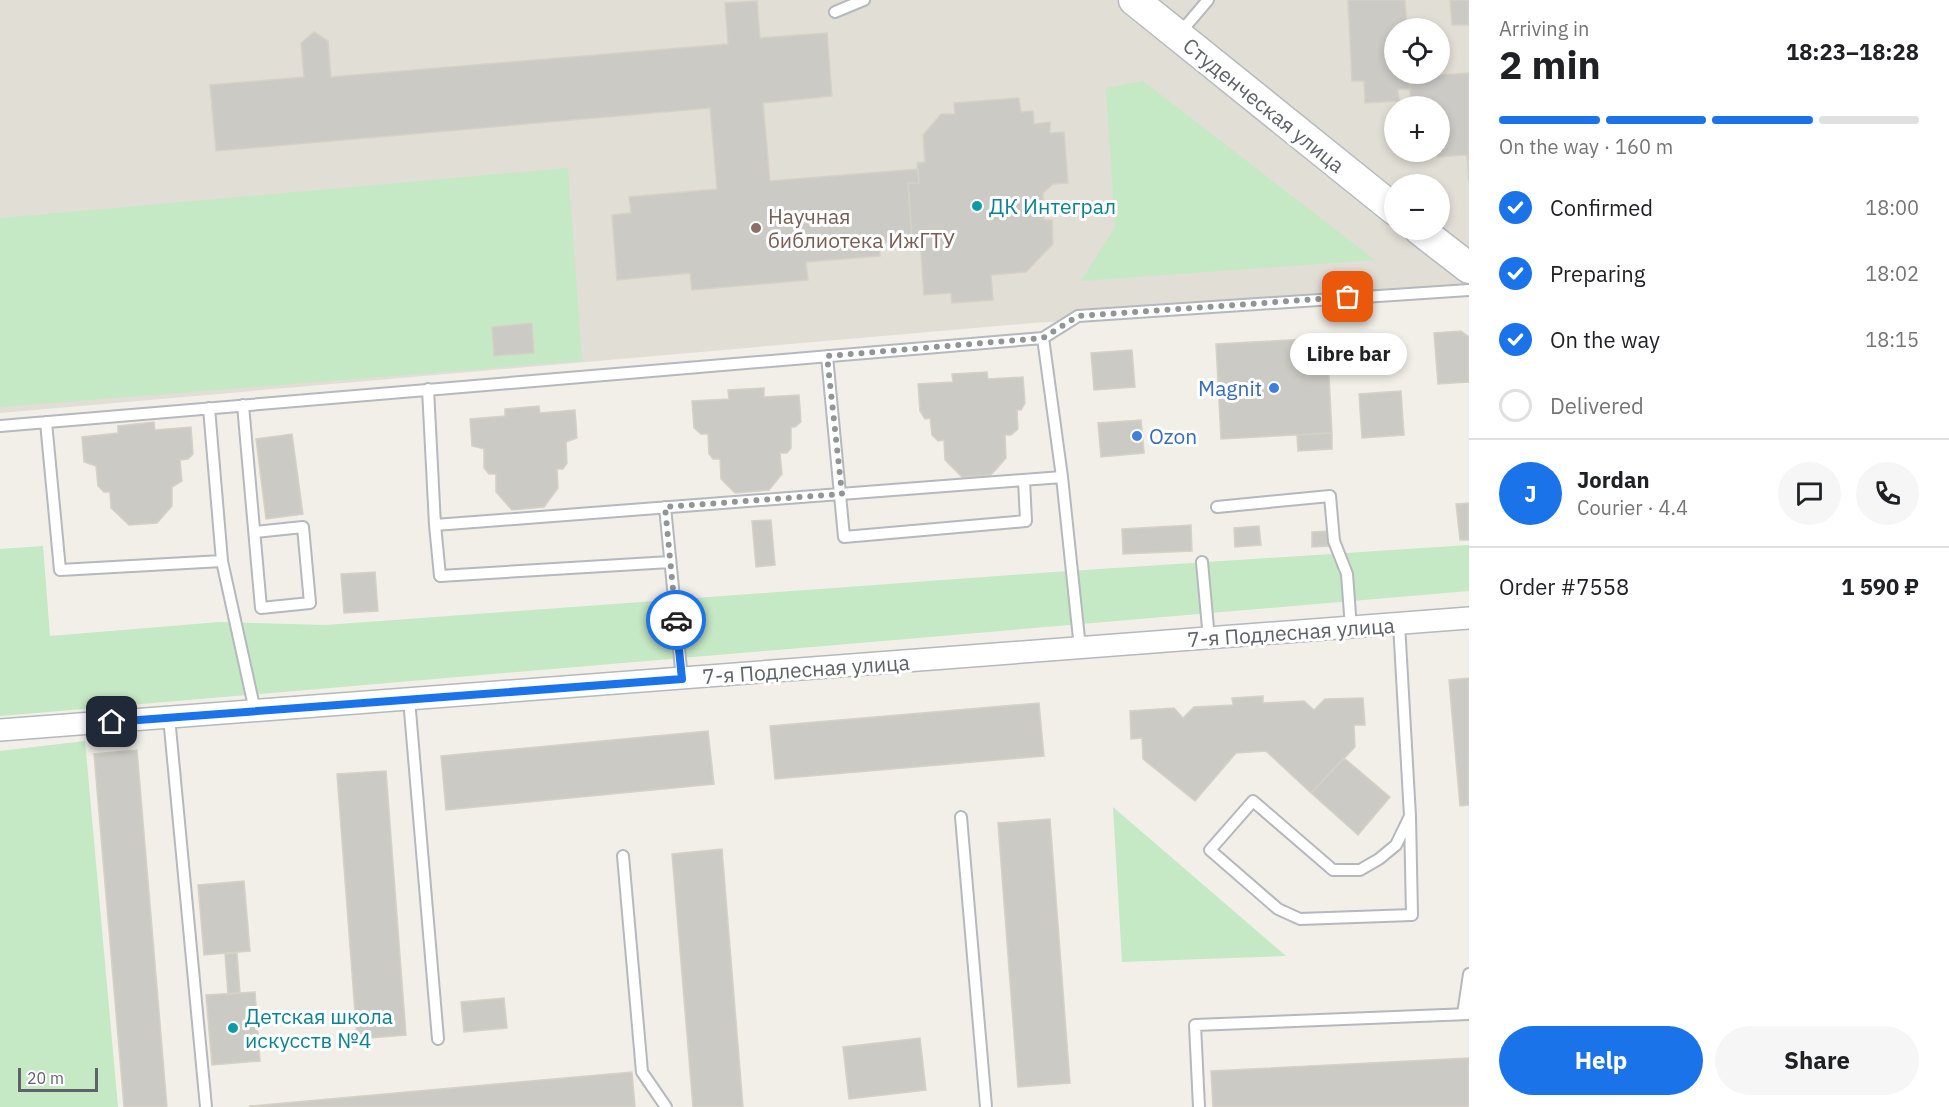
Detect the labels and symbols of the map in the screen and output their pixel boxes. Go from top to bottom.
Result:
street label: Студенческая улица [1177,31,1351,179]
place label: ДК Интеграл [989,192,1116,220]
marker: ДК Интеграл [970,199,984,213]
place label: Научная библиотека ИжГТУ [768,202,956,254]
marker: Научная библиотека ИжГТУ [749,221,763,235]
pin [1322,271,1373,322]
callout: Libre bar [1290,333,1406,375]
place label: Magnit [1198,374,1262,402]
marker: Magnit [1267,381,1281,395]
place label: Ozon [1149,422,1197,450]
marker: Ozon [1130,429,1144,443]
courier [646,590,706,650]
street label: 7-я Подлесная улица [1186,611,1396,653]
street label: 7-я Подлесная улица [701,648,911,690]
pin [86,696,137,747]
place label: Детская школа искусств №4 [245,1002,393,1054]
marker: Детская школа искусств №4 [226,1021,240,1035]
scale bar [18,1065,98,1092]

